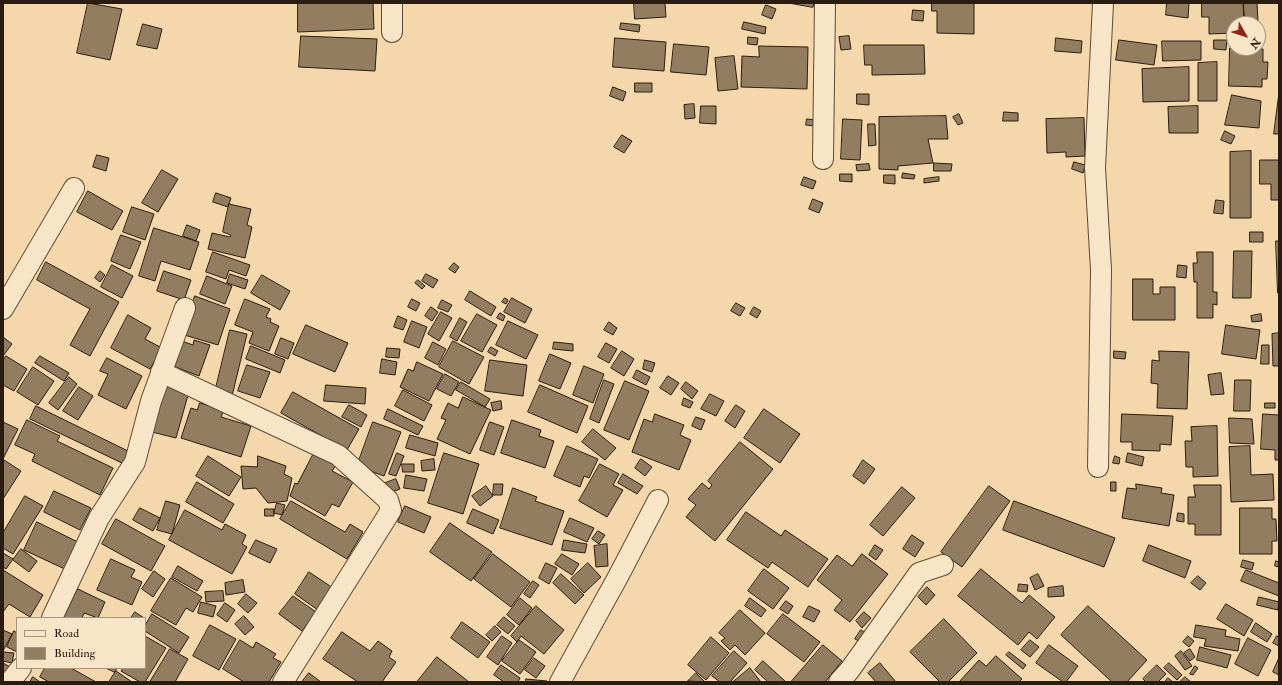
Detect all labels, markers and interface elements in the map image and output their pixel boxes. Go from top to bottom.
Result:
north arrow [1226,16,1266,56]
text: N [1247,35,1263,51]
legend [16,617,146,669]
text: Road [54,626,79,641]
text: Building [54,646,95,661]

